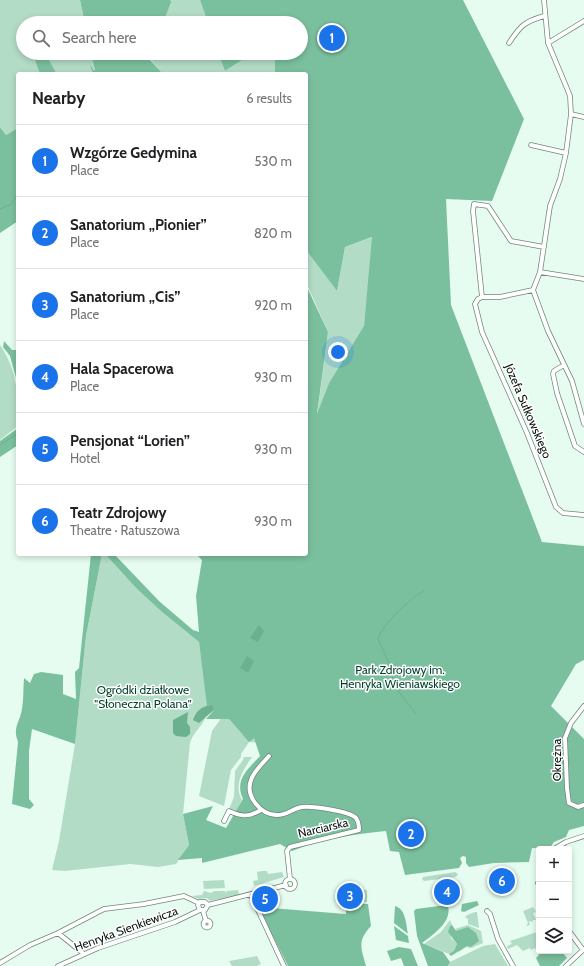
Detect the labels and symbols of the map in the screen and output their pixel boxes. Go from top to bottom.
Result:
pin: 1 [319,23,345,53]
your location [328,342,348,362]
street label: Józefa Sułkowskiego [501,360,555,461]
park label: Park Zdrojowy im. Henryka Wieniawskiego [340,662,460,691]
park label: Ogródki działkowe "Słoneczna Polana" [94,682,192,711]
street label: Okrężna [549,738,564,781]
street label: Narciarska [296,814,350,841]
pin: 2 [398,819,424,849]
pin: 6 [489,866,515,896]
pin: 4 [434,877,460,907]
pin: 3 [337,881,363,911]
pin: 5 [252,884,278,914]
street label: Henryka Sienkiewicza [72,903,180,954]

